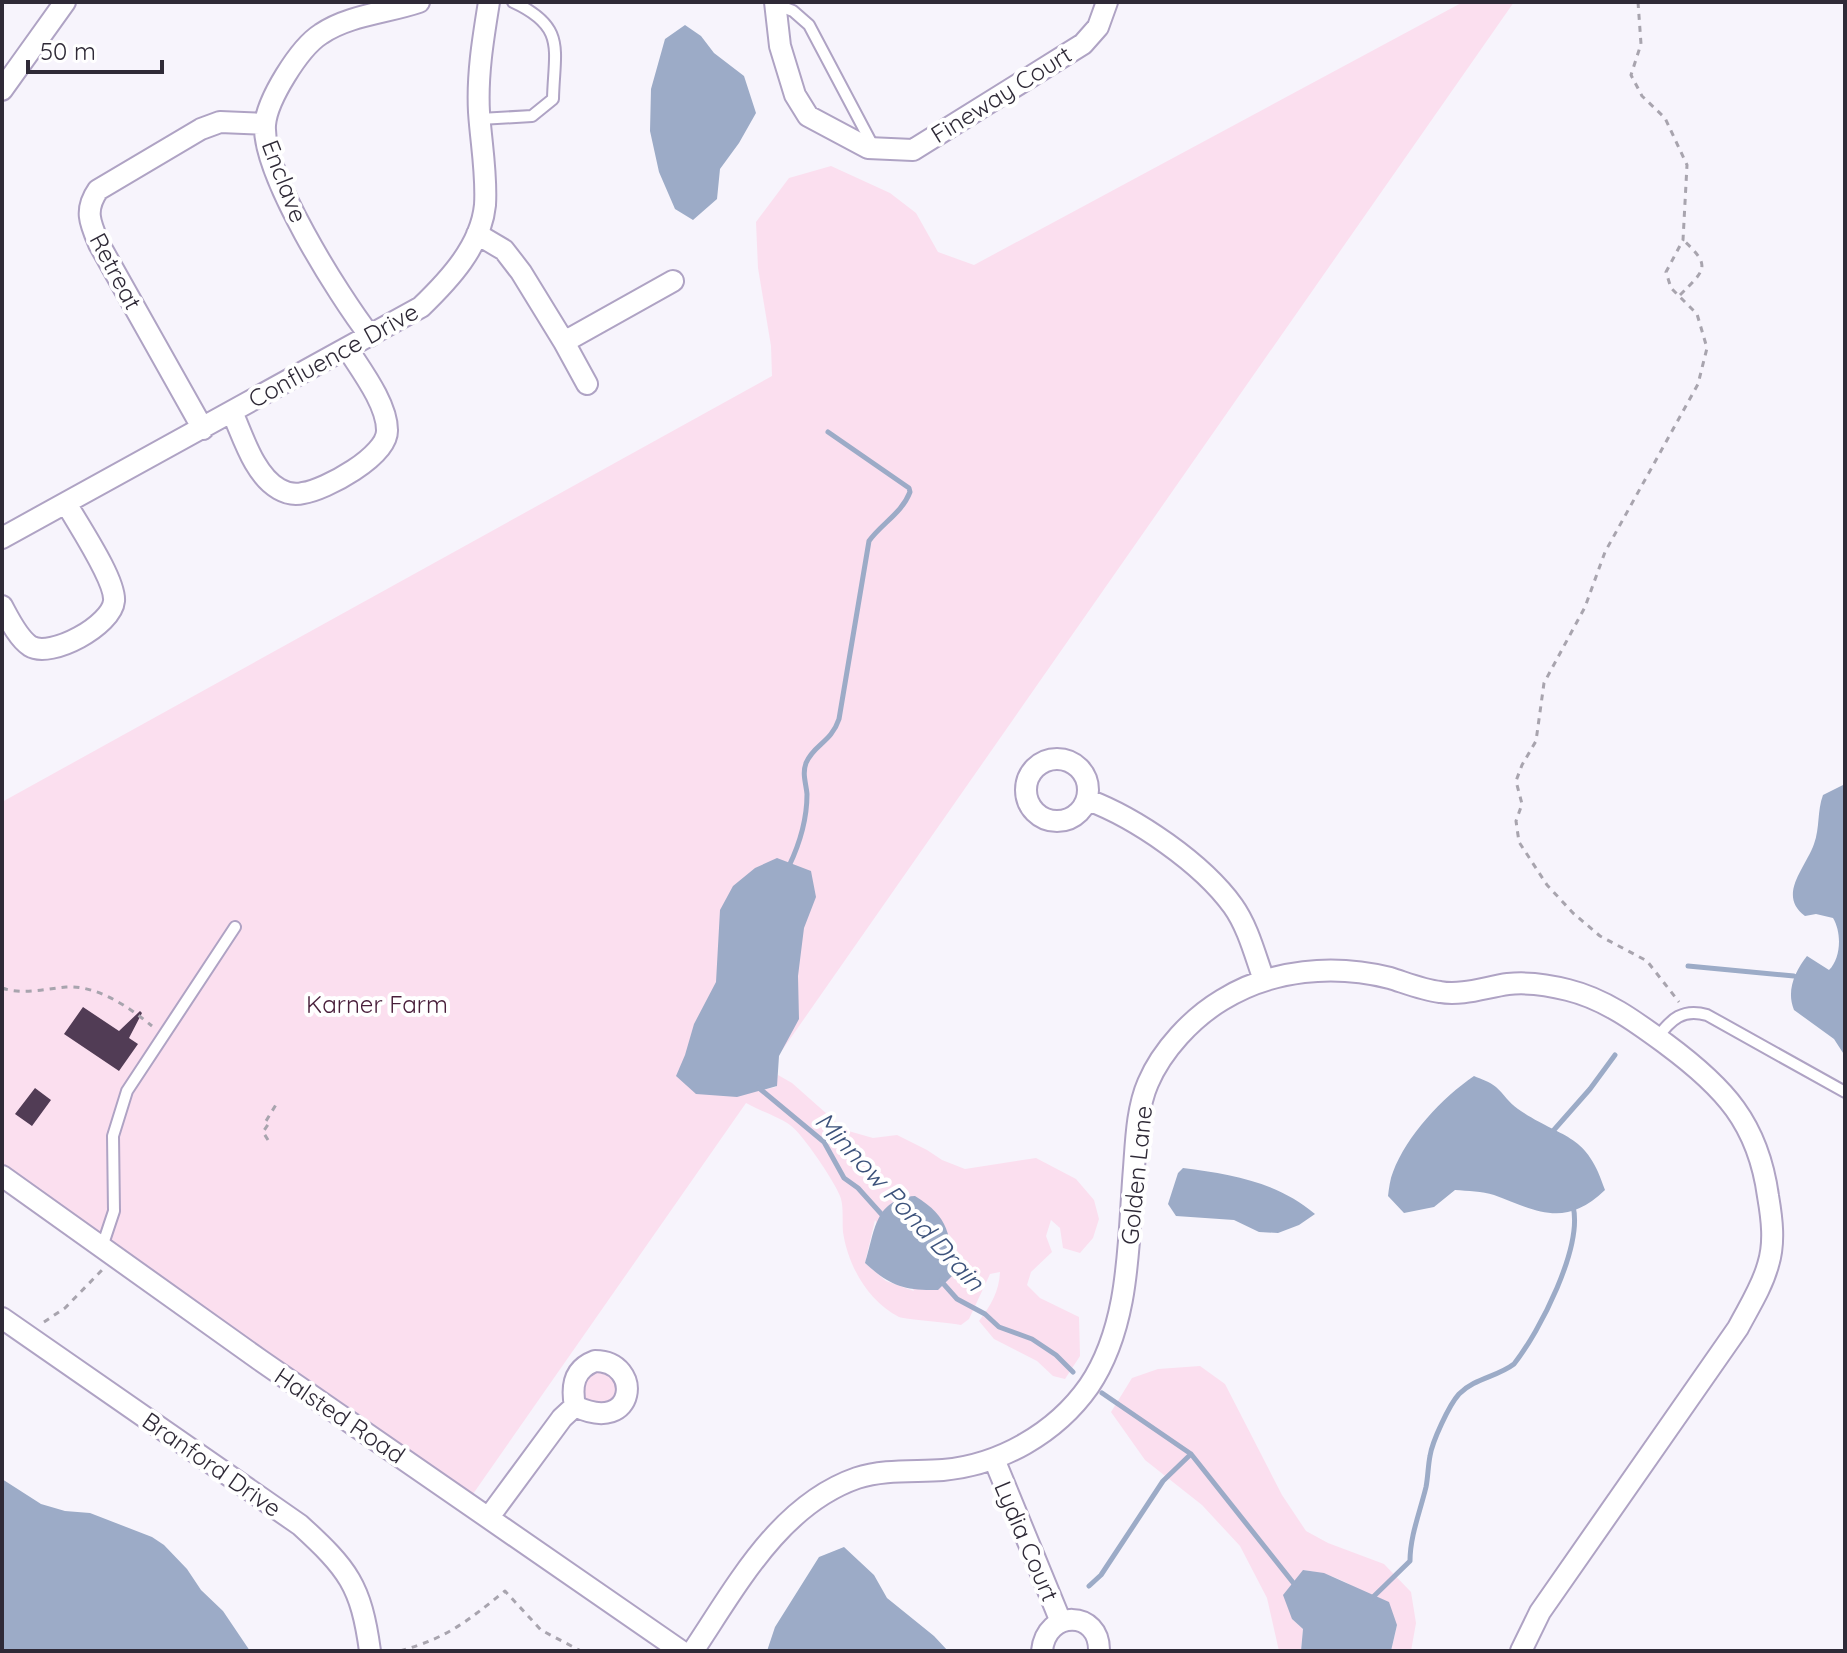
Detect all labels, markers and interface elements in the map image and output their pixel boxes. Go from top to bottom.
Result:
scale bar [28,24,162,74]
text: 50 m [40,36,96,66]
street label: Fineway Court [925,39,1077,149]
street label: Enclave [256,136,314,226]
street label: Retreat [83,227,149,315]
street label: Confluence Drive [243,296,423,414]
park label: Karner Farm [306,989,448,1019]
street label: Golden Lane [1114,1104,1158,1246]
water label: Minnow Pond Drain [808,1105,992,1298]
street label: Halsted Road [269,1360,411,1470]
street label: Branford Drive [137,1405,287,1523]
street label: Lydia Court [988,1476,1066,1606]

